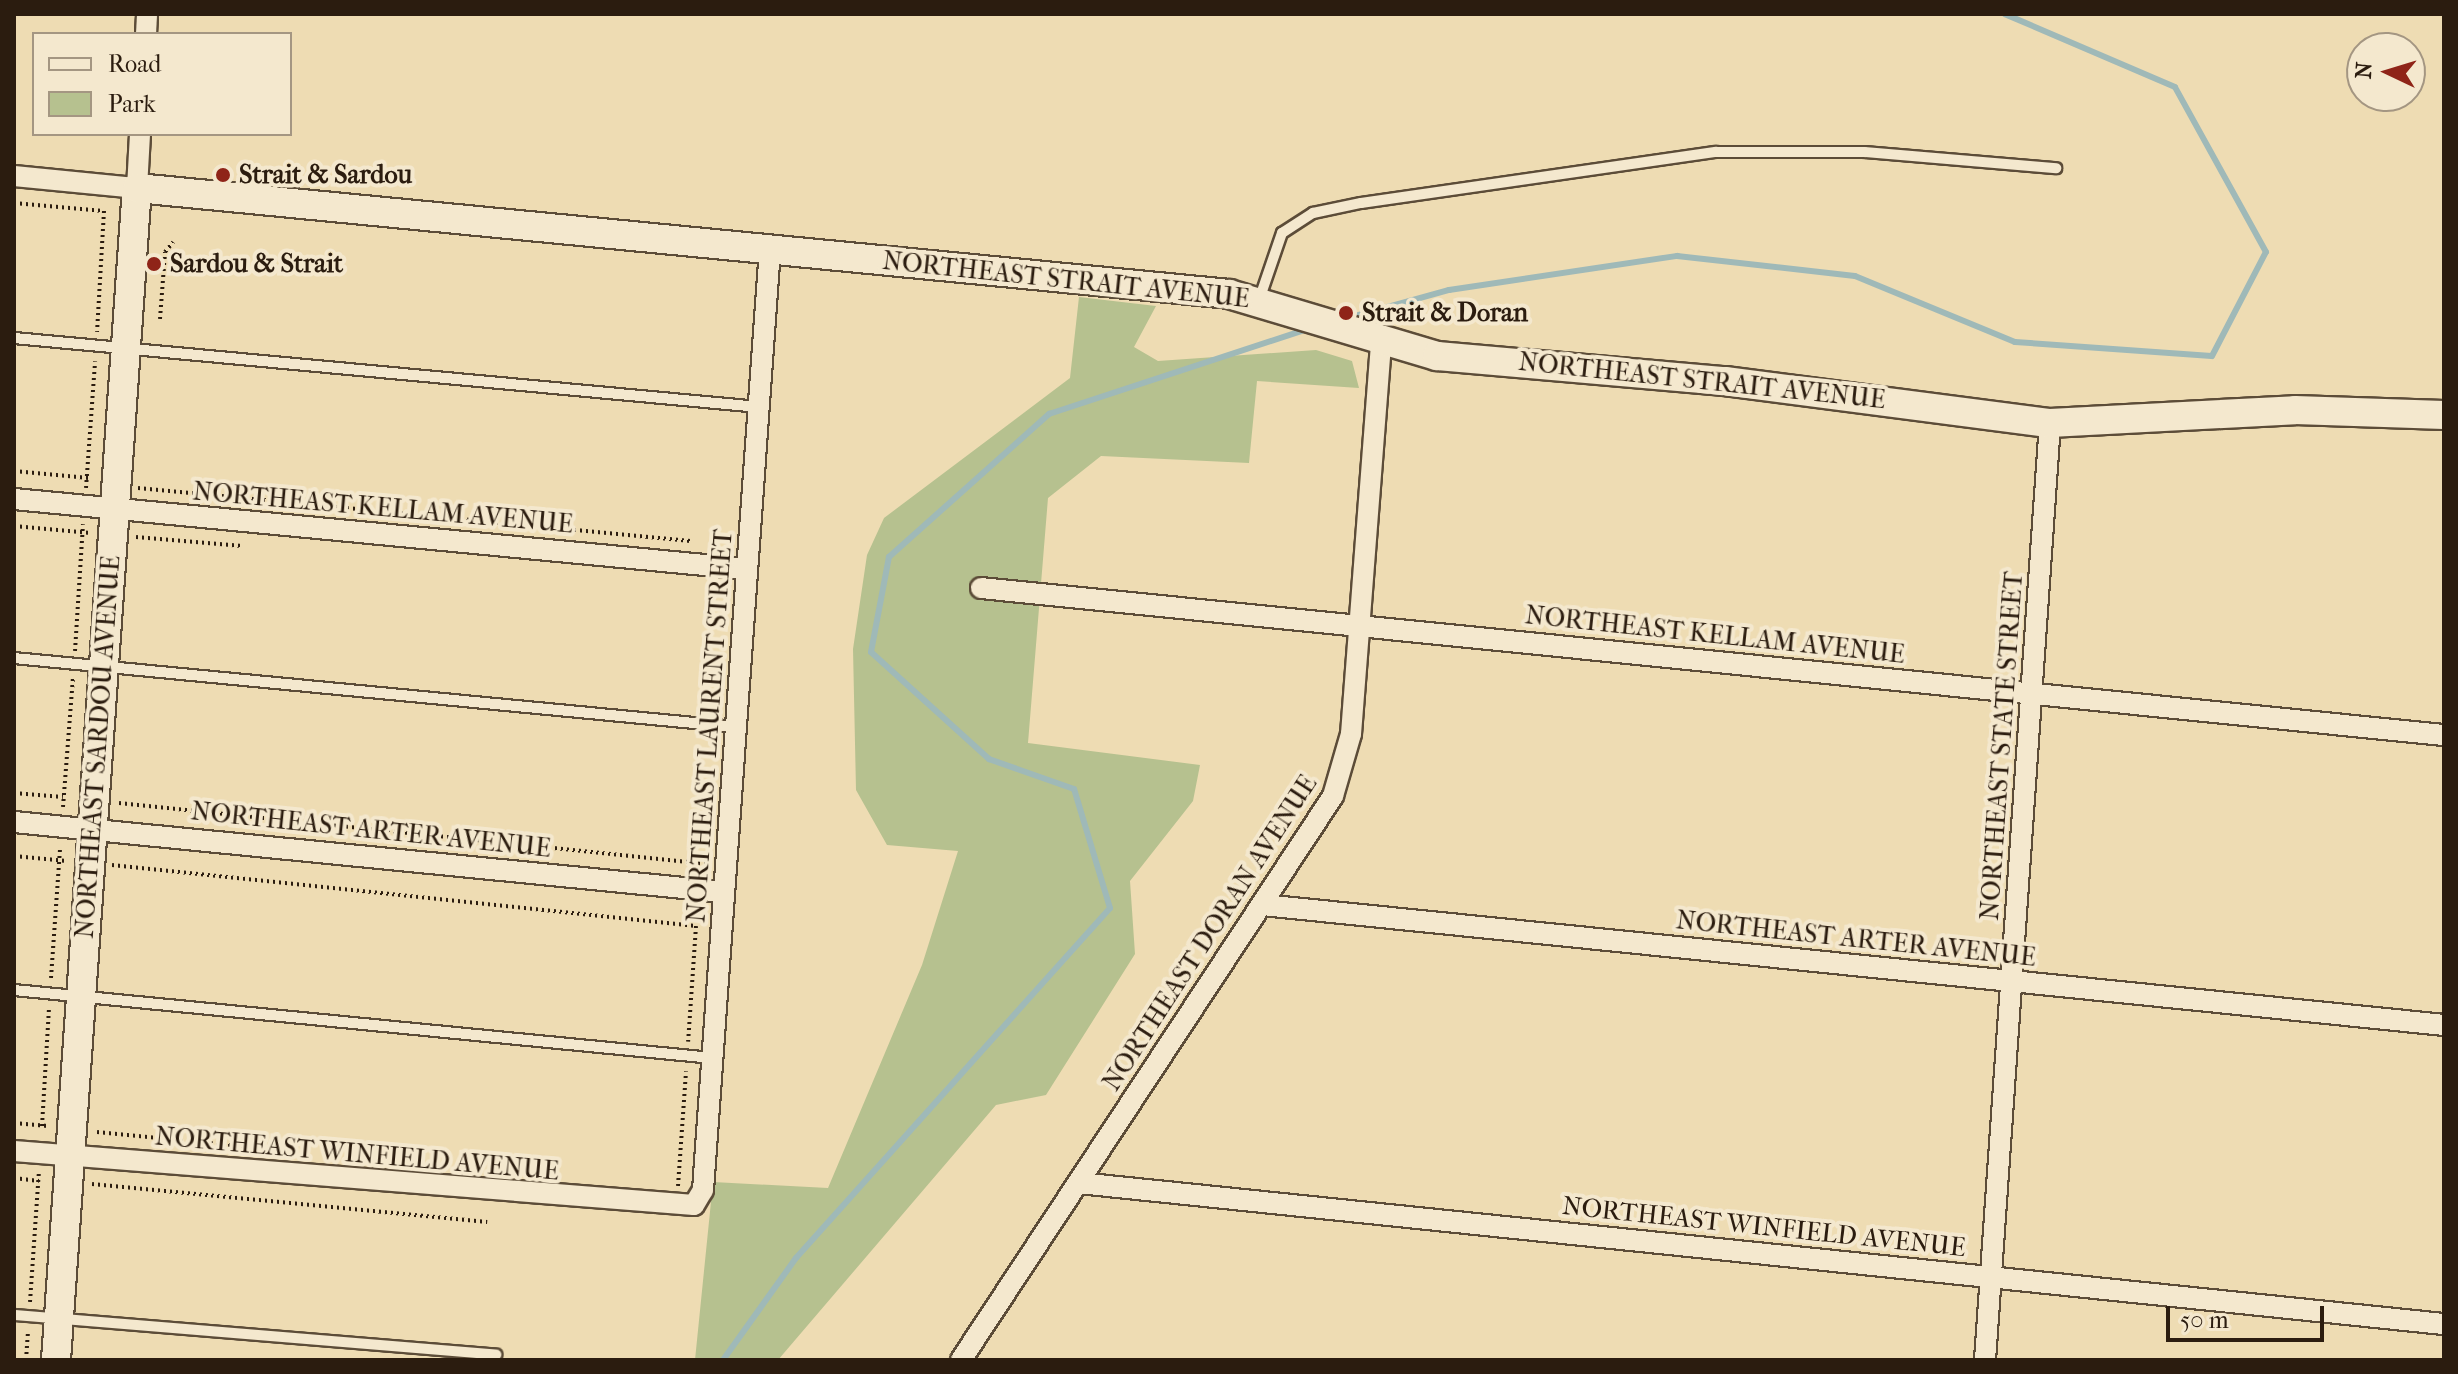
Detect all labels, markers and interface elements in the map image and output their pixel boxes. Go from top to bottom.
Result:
legend [32,32,292,136]
north arrow [2346,32,2426,112]
text: Road [108,50,161,78]
text: N [2351,61,2378,80]
text: Park [108,90,156,118]
place label: Strait & Sardou [239,159,412,191]
marker: Strait & Sardou [214,166,232,184]
street label: NORTHEAST STRAIT AVENUE [881,245,1251,315]
place label: Sardou & Strait [170,248,343,280]
marker: Sardou & Strait [145,255,163,273]
place label: Strait & Doran [1362,297,1528,329]
marker: Strait & Doran [1337,304,1355,322]
street label: NORTHEAST STRAIT AVENUE [1517,346,1887,416]
street label: NORTHEAST KELLAM AVENUE [191,476,575,540]
street label: NORTHEAST LAURENT STREET [681,528,739,924]
street label: NORTHEAST SARDOU AVENUE [69,554,127,940]
street label: NORTHEAST STATE STREET [1974,570,2030,922]
street label: NORTHEAST KELLAM AVENUE [1524,600,1906,670]
street label: NORTHEAST DORAN AVENUE [1096,769,1324,1097]
street label: NORTHEAST ARTER AVENUE [190,796,552,864]
street label: NORTHEAST ARTER AVENUE [1675,905,2037,973]
street label: NORTHEAST WINFIELD AVENUE [154,1121,560,1187]
street label: NORTHEAST WINFIELD AVENUE [1561,1190,1967,1264]
scale bar [2170,1290,2328,1340]
text: 50 m [2180,1306,2229,1334]

